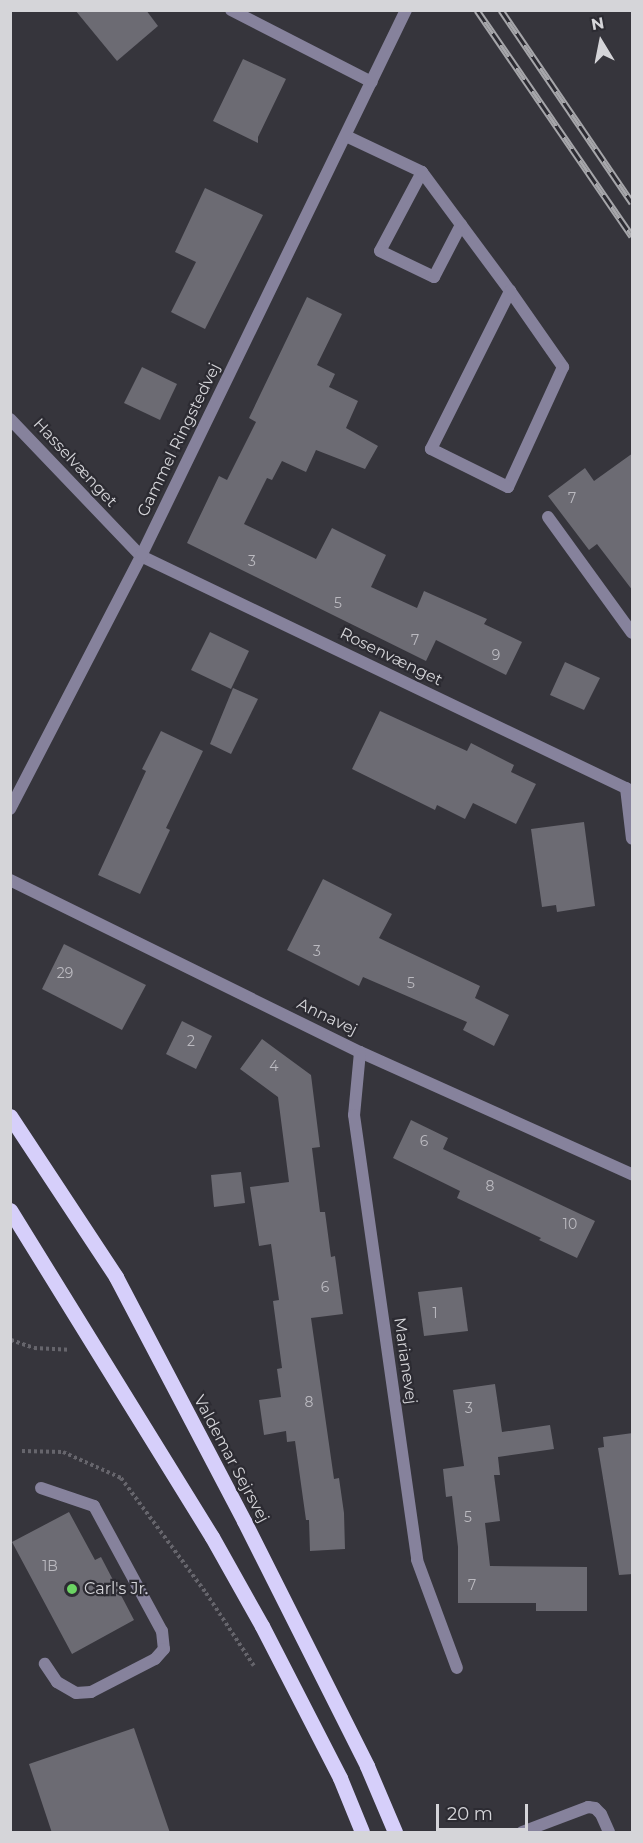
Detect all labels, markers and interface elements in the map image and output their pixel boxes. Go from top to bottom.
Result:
north arrow [571,12,631,72]
text: N [590,13,606,34]
street label: Gammel Ringstedvej [133,360,225,520]
street label: Hasselvænget [29,415,121,511]
house number: 7 [568,490,576,506]
house number: 3 [248,553,256,569]
house number: 5 [334,595,342,611]
street label: Rosenvænget [337,624,445,690]
house number: 7 [411,632,419,648]
house number: 9 [492,647,500,663]
house number: 3 [313,943,321,959]
house number: 29 [57,965,73,981]
house number: 5 [407,975,415,991]
street label: Annavej [294,994,360,1040]
house number: 2 [187,1033,195,1049]
house number: 4 [269,1058,279,1074]
house number: 6 [420,1133,428,1149]
house number: 8 [486,1178,494,1194]
house number: 10 [563,1216,577,1232]
house number: 6 [321,1279,329,1295]
house number: 1 [432,1305,438,1321]
street label: Marianevej [389,1316,421,1406]
street label: Valdemar Sejrsvej [189,1392,273,1526]
house number: 8 [305,1394,313,1410]
house number: 3 [465,1400,473,1416]
house number: 5 [464,1509,472,1525]
house number: 1B [42,1558,58,1574]
house number: 7 [468,1577,476,1593]
place label: Carl's Jr. [84,1579,148,1599]
marker: Carl's Jr. [65,1582,79,1596]
scale bar [439,1792,530,1830]
text: 20 m [447,1803,493,1825]

